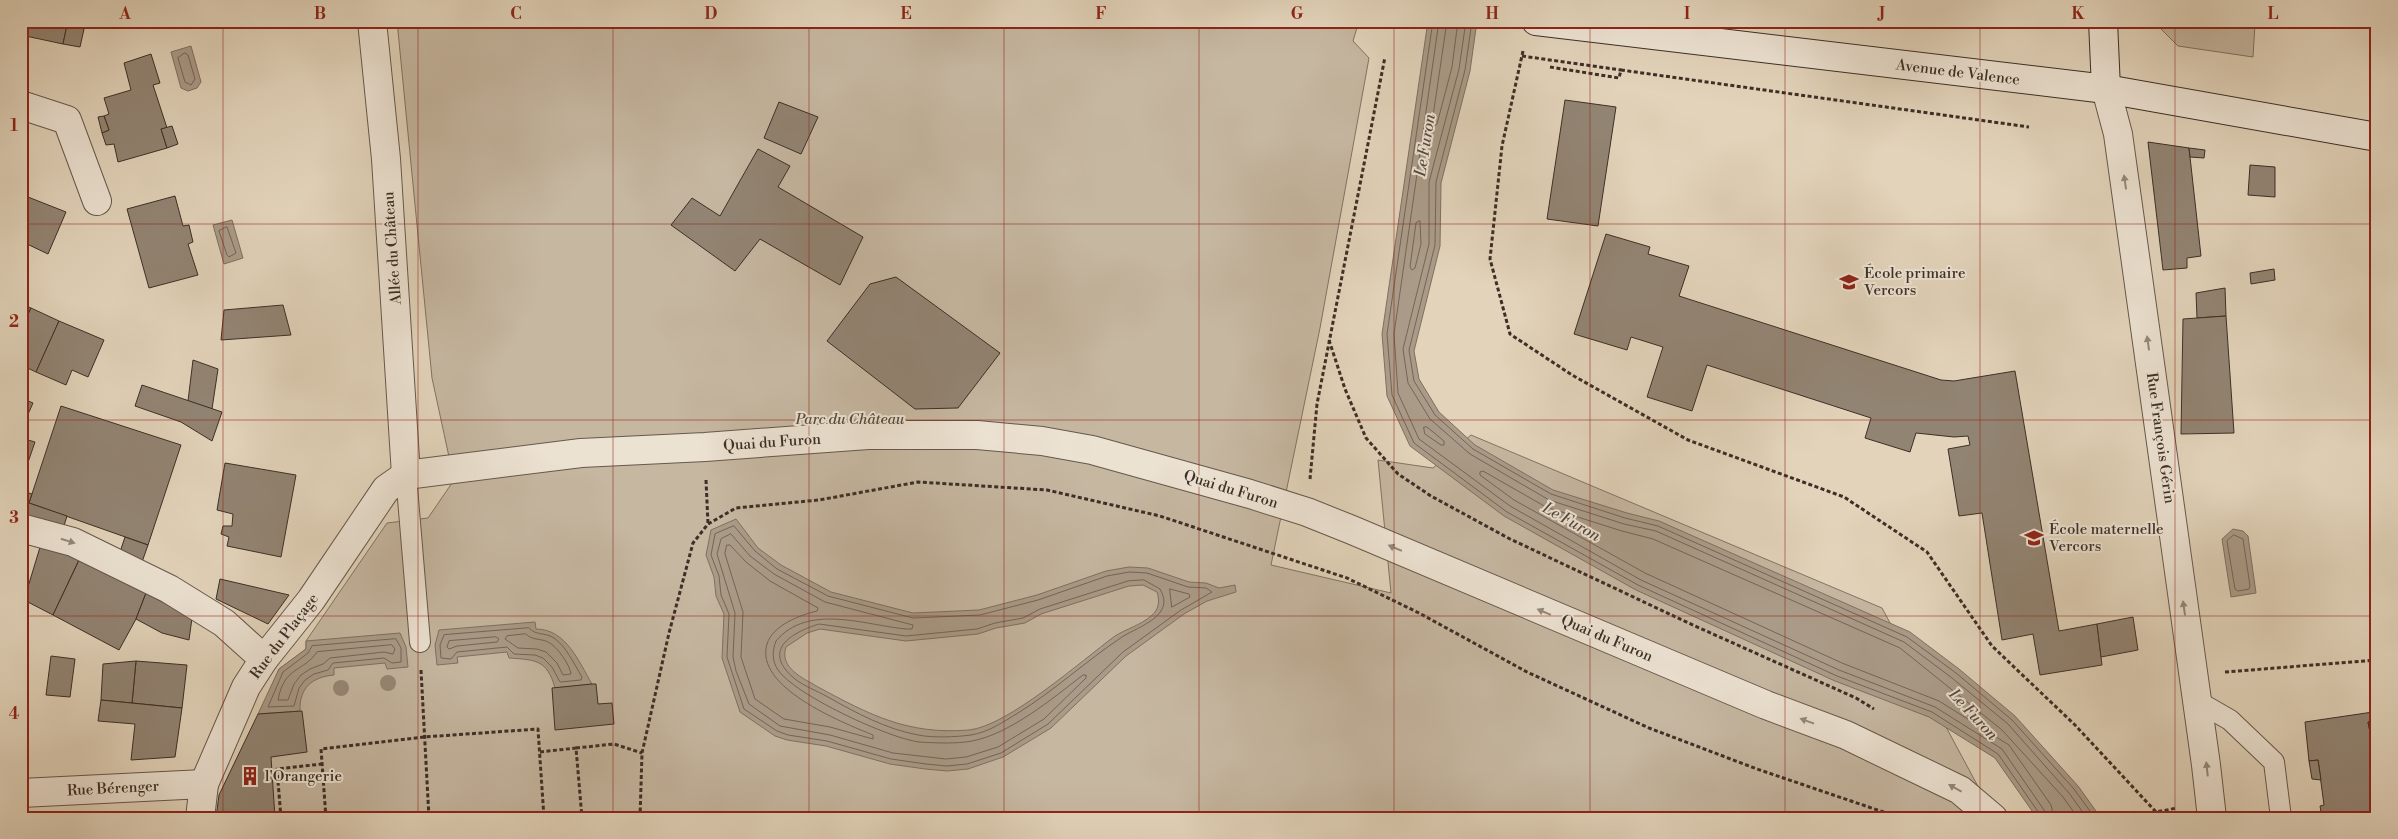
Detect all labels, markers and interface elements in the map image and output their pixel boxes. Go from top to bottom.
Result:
text: A [118,4,131,24]
text: B [314,4,326,24]
text: C [510,4,522,24]
text: D [705,4,718,24]
text: E [900,4,912,24]
text: F [1095,4,1107,24]
text: G [1291,4,1304,24]
text: H [1485,4,1499,24]
text: I [1684,4,1690,24]
text: J [1877,4,1885,24]
text: K [2072,4,2086,24]
text: L [2268,4,2279,24]
street label: Avenue de Valence [1894,55,2021,90]
water label: Le Furon [1410,112,1440,179]
text: 1 [10,116,18,136]
one-way arrow [2121,174,2129,190]
street label: Allée du Château [379,190,406,306]
place label: École primaire Vercors [1863,263,1966,300]
school or university icon: École primaire Vercors [1838,271,1860,293]
text: 2 [9,312,19,332]
one-way arrow [2144,335,2152,351]
street label: Rue François Gérin [2142,371,2179,505]
park label: Parc du Château [795,410,905,429]
street label: Quai du Furon [722,430,822,455]
street label: Quai du Furon [1181,466,1281,513]
water label: Le Furon [1538,497,1605,546]
text: 3 [9,508,19,528]
place label: École maternelle Vercors [2048,519,2164,556]
school or university icon: École maternelle Vercors [2023,527,2045,549]
one-way arrow [61,537,76,545]
one-way arrow [1388,543,1402,551]
street label: Rue du Plaçage [246,590,323,683]
one-way arrow [2180,600,2188,616]
one-way arrow [1537,607,1551,615]
street label: Quai du Furon [1558,611,1656,666]
water label: Le Furon [1944,684,2003,745]
text: 4 [9,704,20,724]
one-way arrow [1799,717,1814,725]
one-way arrow [2203,761,2211,777]
building icon: l'Orangerie [239,765,261,787]
place label: l'Orangerie [265,767,342,786]
street label: Rue Bérenger [66,777,160,800]
one-way arrow [1949,783,1962,792]

